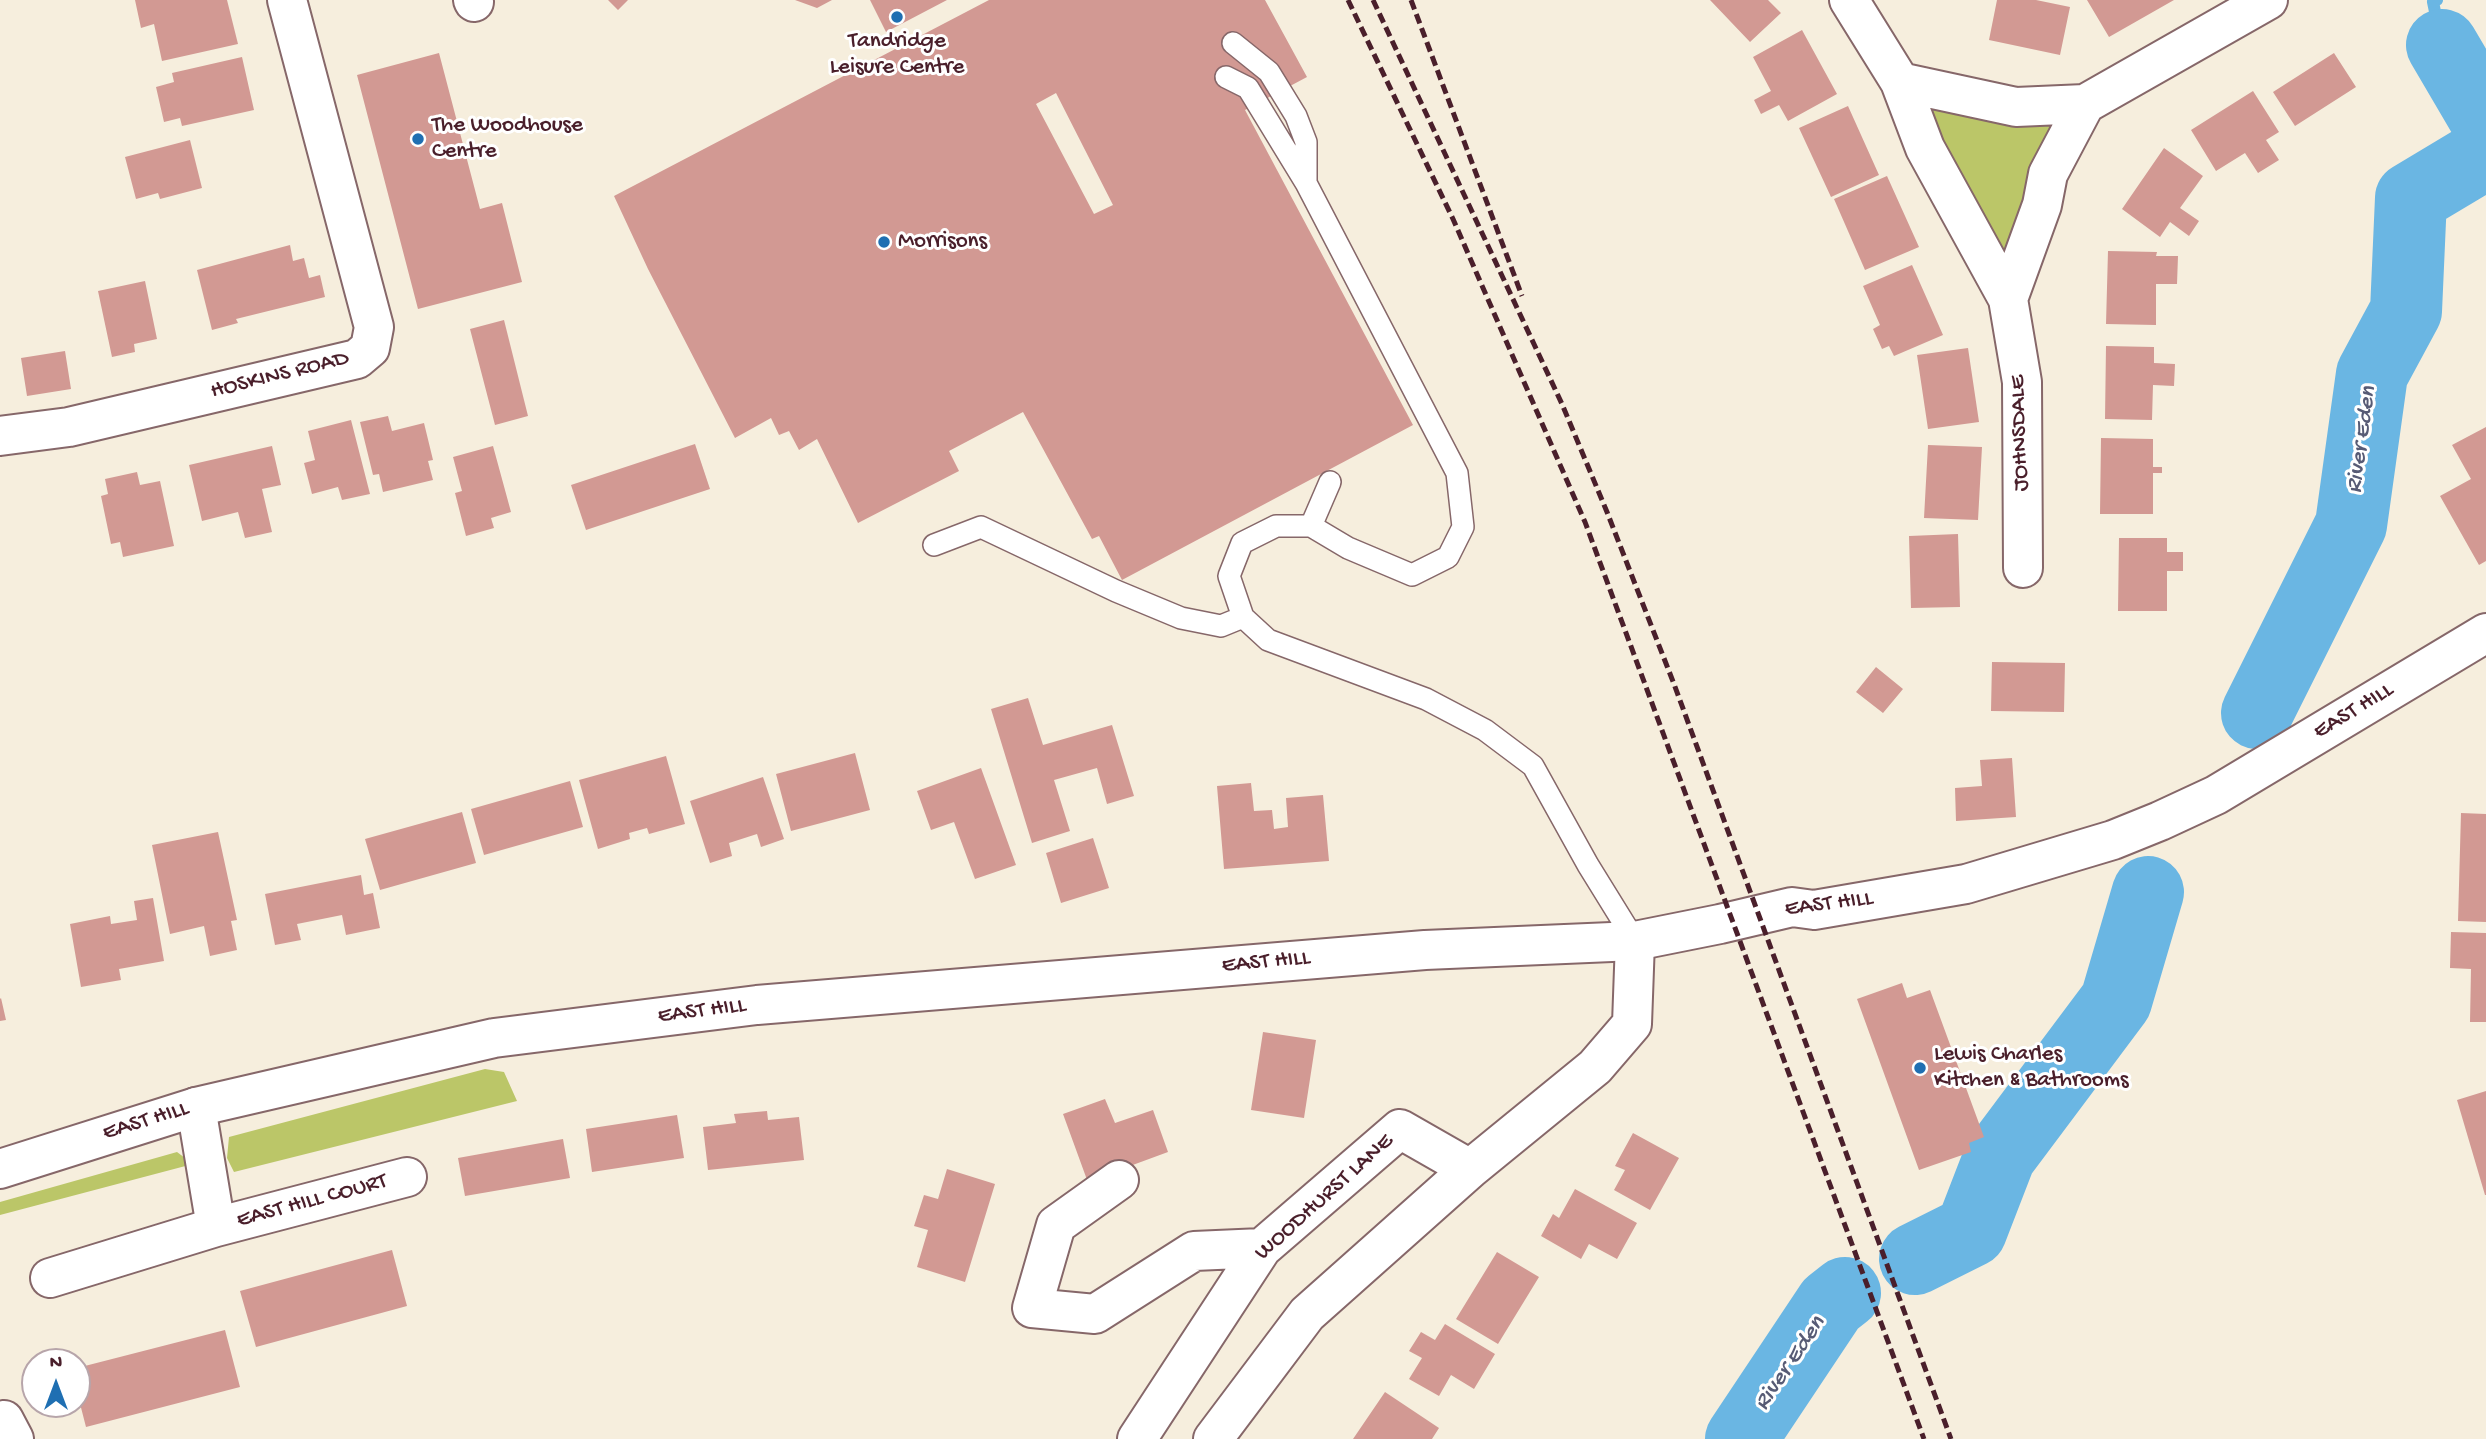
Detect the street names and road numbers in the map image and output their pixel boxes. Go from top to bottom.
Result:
street label: HOSKINS ROAD [208,346,352,406]
street label: JOHNSDALE [2005,374,2037,492]
street label: EAST HILL [2309,677,2399,747]
street label: EAST HILL [1783,886,1875,924]
street label: EAST HILL [1221,945,1311,981]
street label: EAST HILL [656,993,748,1031]
street label: EAST HILL [100,1096,192,1148]
street label: WOODHURST LANE [1250,1129,1400,1267]
street label: EAST HILL COURT [234,1169,390,1235]

